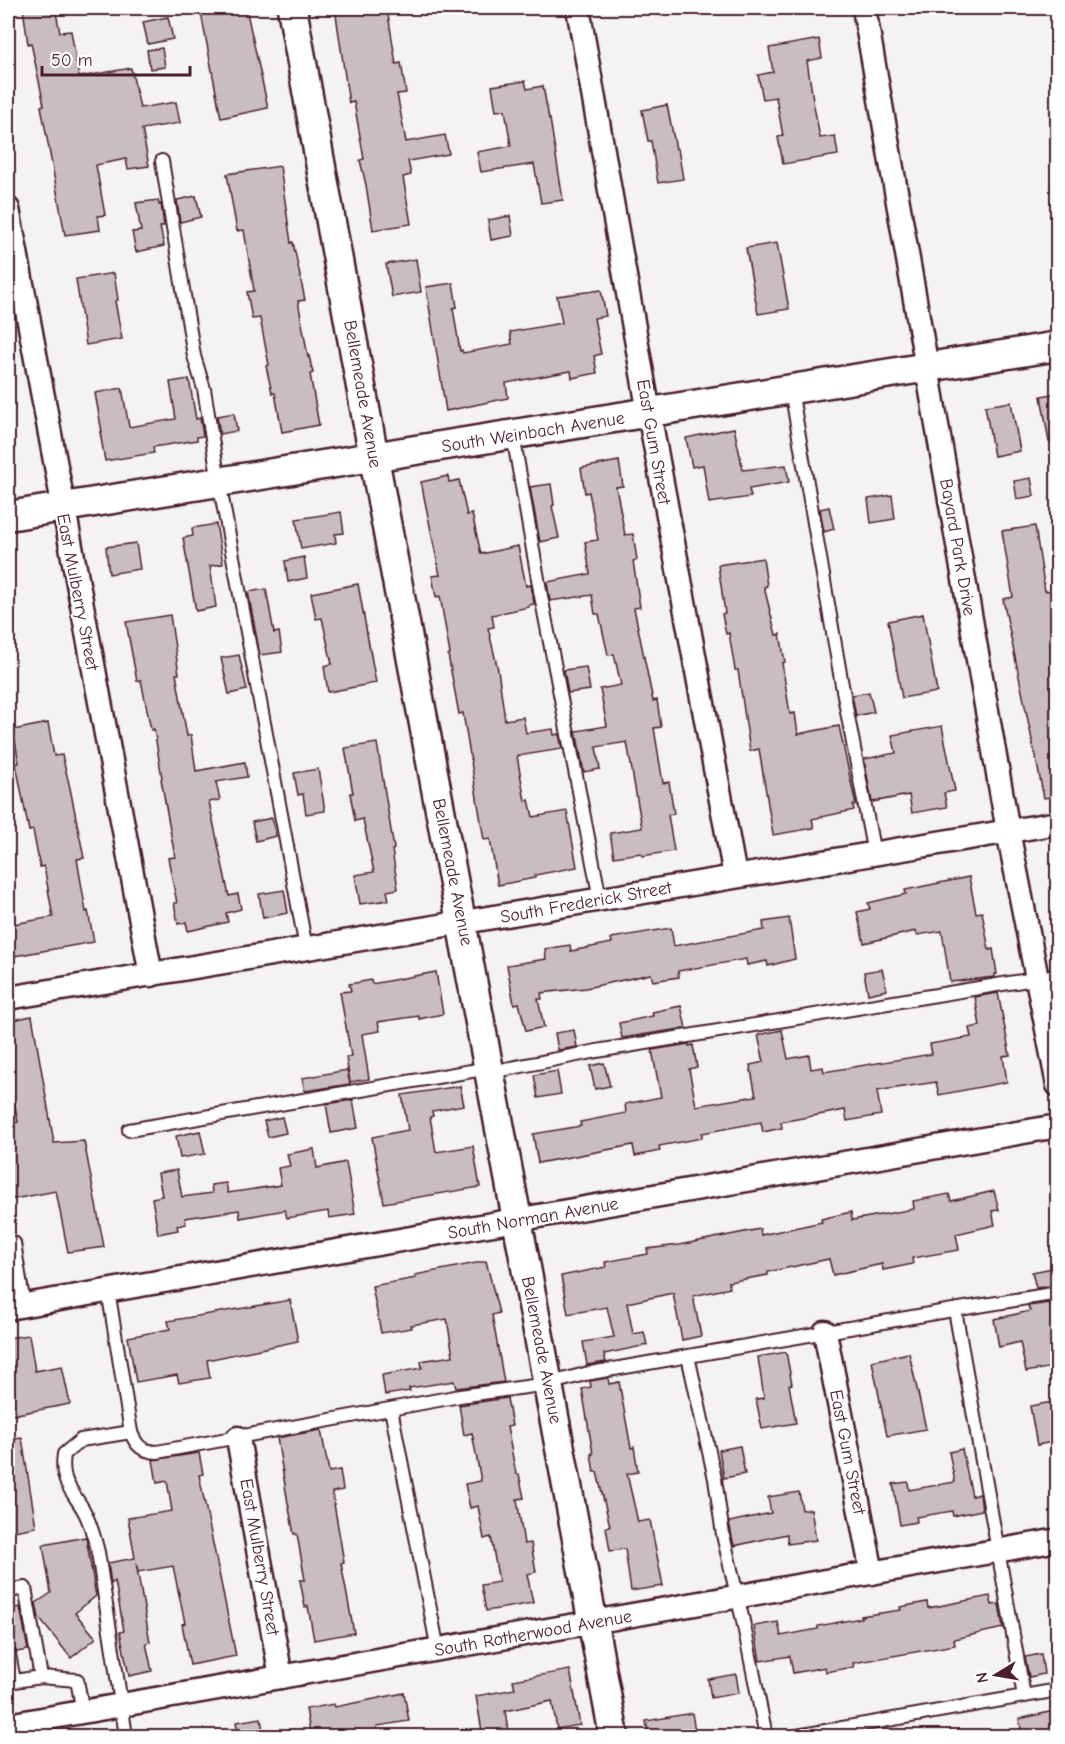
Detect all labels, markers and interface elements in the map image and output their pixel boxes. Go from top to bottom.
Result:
scale bar [42,39,190,77]
text: 50 m [51,50,93,71]
street label: Bellemeade Avenue [339,319,386,470]
street label: East Gum Street [632,378,675,507]
street label: South Weinbach Avenue [440,408,626,457]
street label: Bayard Park Drive [935,477,980,617]
street label: East Mulberry Street [52,512,103,673]
street label: Bellemeade Avenue [428,797,477,948]
street label: South Frederick Street [499,877,674,928]
street label: South Norman Avenue [446,1193,620,1244]
street label: Bellemeade Avenue [517,1275,566,1426]
street label: East Gum Street [825,1388,870,1517]
street label: East Mulberry Street [235,1477,284,1638]
street label: South Rotherwood Avenue [433,1606,633,1661]
north arrow [966,1645,1026,1705]
text: N [972,1671,992,1685]

